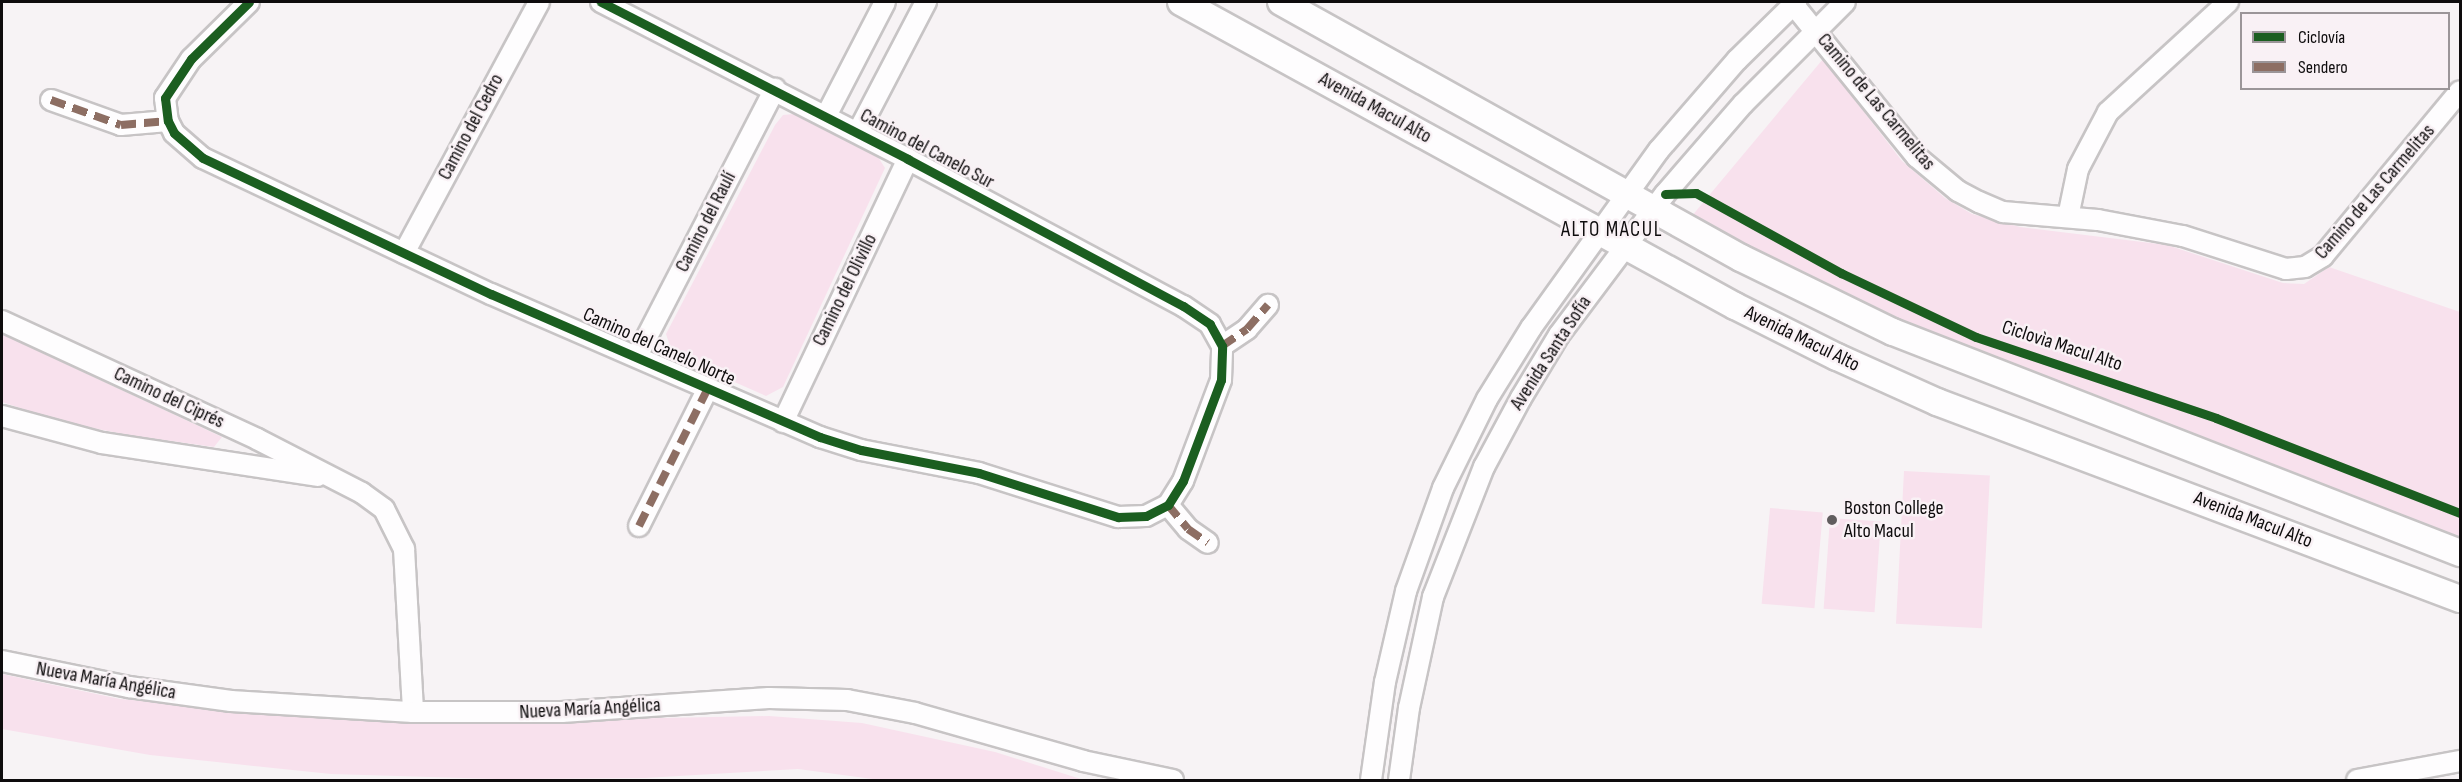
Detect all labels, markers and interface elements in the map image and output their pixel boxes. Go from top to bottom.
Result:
legend [2240,12,2450,90]
text: Ciclovía [2298,27,2345,48]
street label: Camino de Las Carmelitas [1812,29,1940,175]
text: Sendero [2298,57,2348,78]
street label: Avenida Macul Alto [1314,67,1436,149]
street label: Camino del Cedro [433,70,509,184]
street label: Camino del Canelo Sur [856,104,998,194]
street label: Camino de Las Carmelitas [2310,120,2440,264]
street label: Camino del Raulí [670,168,742,276]
district label: ALTO MACUL [1561,217,1663,243]
street label: Camino del Olivillo [808,230,882,350]
street label: Avenida Santa Sofía [1505,291,1597,415]
street label: Avenida Macul Alto [1741,301,1863,377]
street label: Camino del Canelo Norte [579,303,739,391]
street label: Ciclovìa Macul Alto [1999,315,2125,377]
street label: Camino del Ciprés [110,362,228,434]
street label: Avenida Macul Alto [2190,486,2316,554]
place label: Boston College Alto Macul [1844,496,1944,543]
marker: Boston College Alto Macul [1825,513,1839,527]
street label: Nueva María Angélica [34,657,178,705]
street label: Nueva María Angélica [519,693,661,725]

